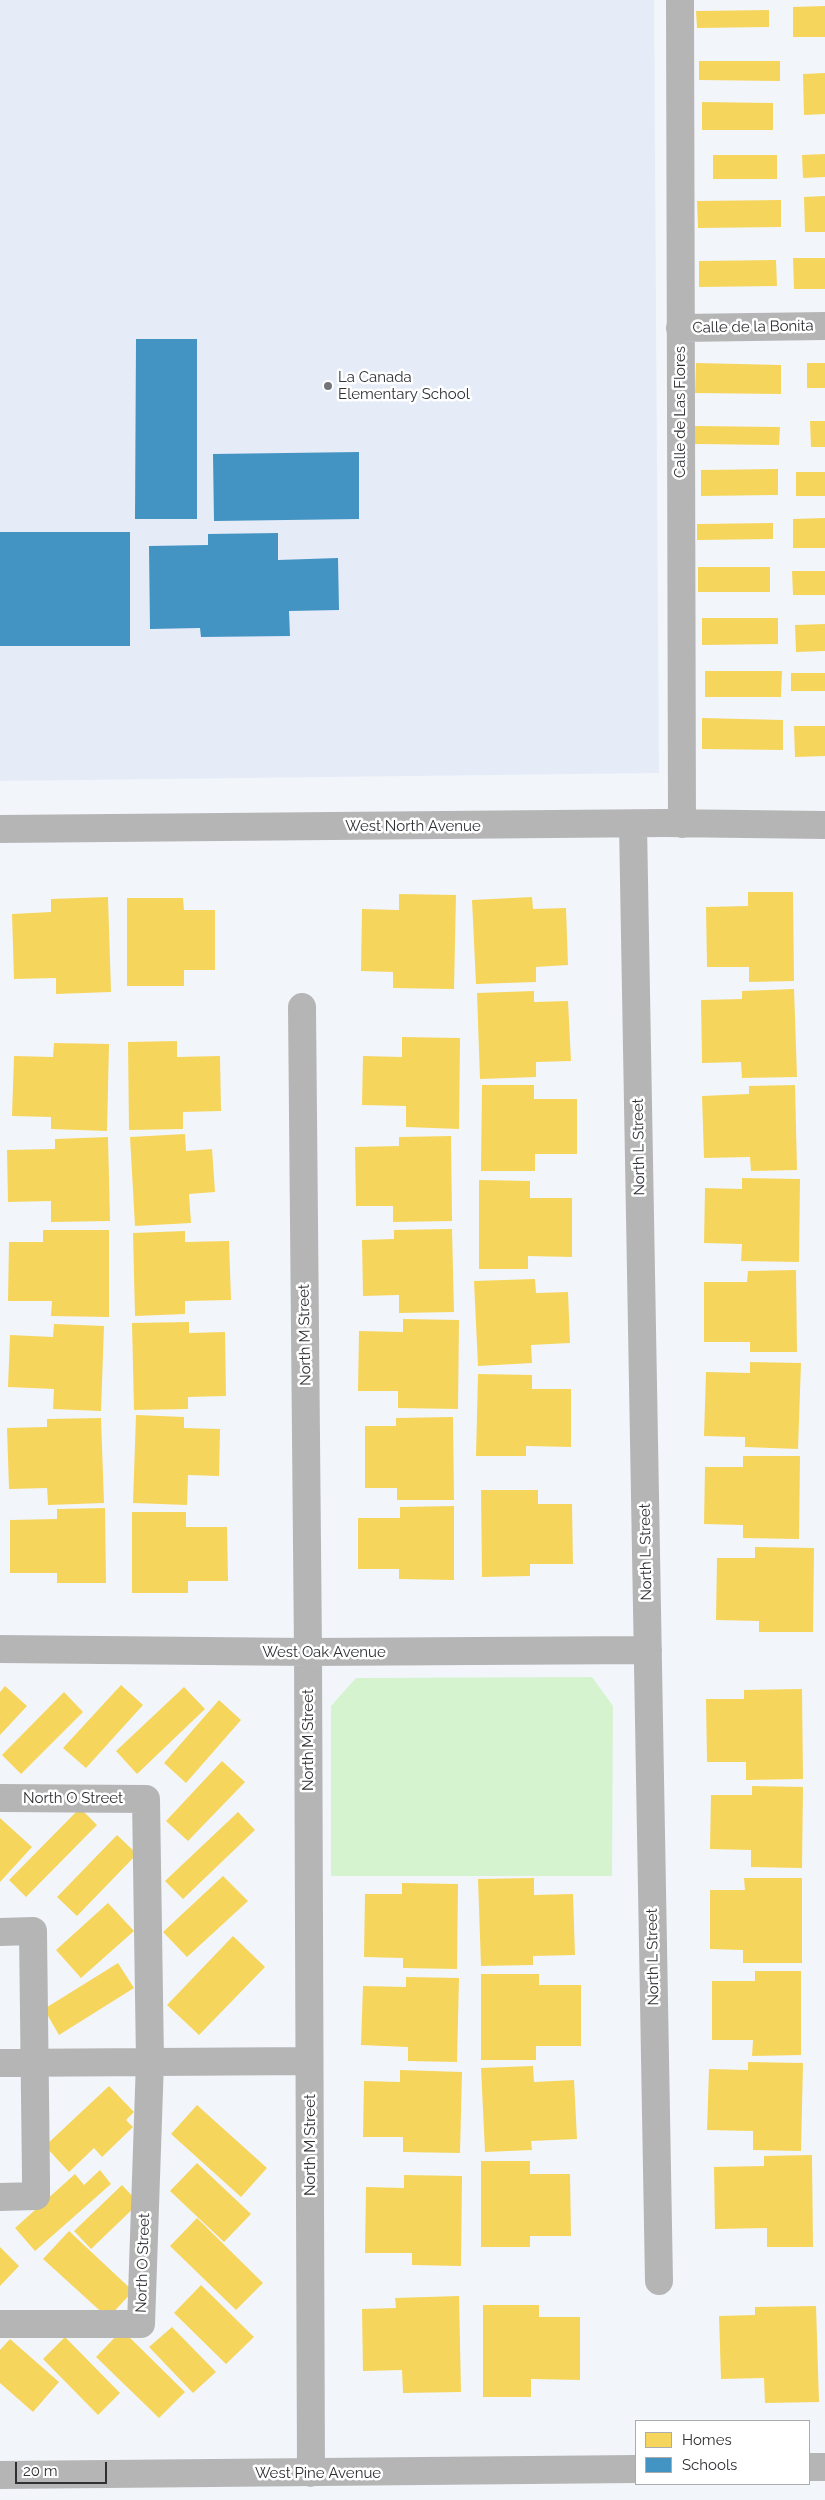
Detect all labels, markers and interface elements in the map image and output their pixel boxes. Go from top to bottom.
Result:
street label: Calle de la Bonita [692,317,814,337]
street label: Calle de Las Flores [671,346,689,478]
place label: La Canada Elementary School [338,368,470,403]
marker: La Canada Elementary School [322,380,334,392]
street label: West North Avenue [345,817,481,835]
street label: North L Street [629,1098,649,1196]
street label: North M Street [295,1284,315,1386]
street label: North L Street [636,1503,656,1601]
street label: West Oak Avenue [262,1643,386,1661]
street label: North M Street [299,1689,317,1791]
street label: North O Street [23,1789,123,1807]
street label: North L Street [643,1908,663,2006]
street label: North M Street [301,2094,319,2196]
street label: North O Street [132,2213,154,2313]
legend [635,2420,810,2485]
text: Homes [682,2431,732,2449]
scale bar [18,2452,110,2484]
text: Schools [682,2456,737,2474]
text: 20 m [23,2462,58,2480]
street label: West Pine Avenue [255,2464,381,2482]

